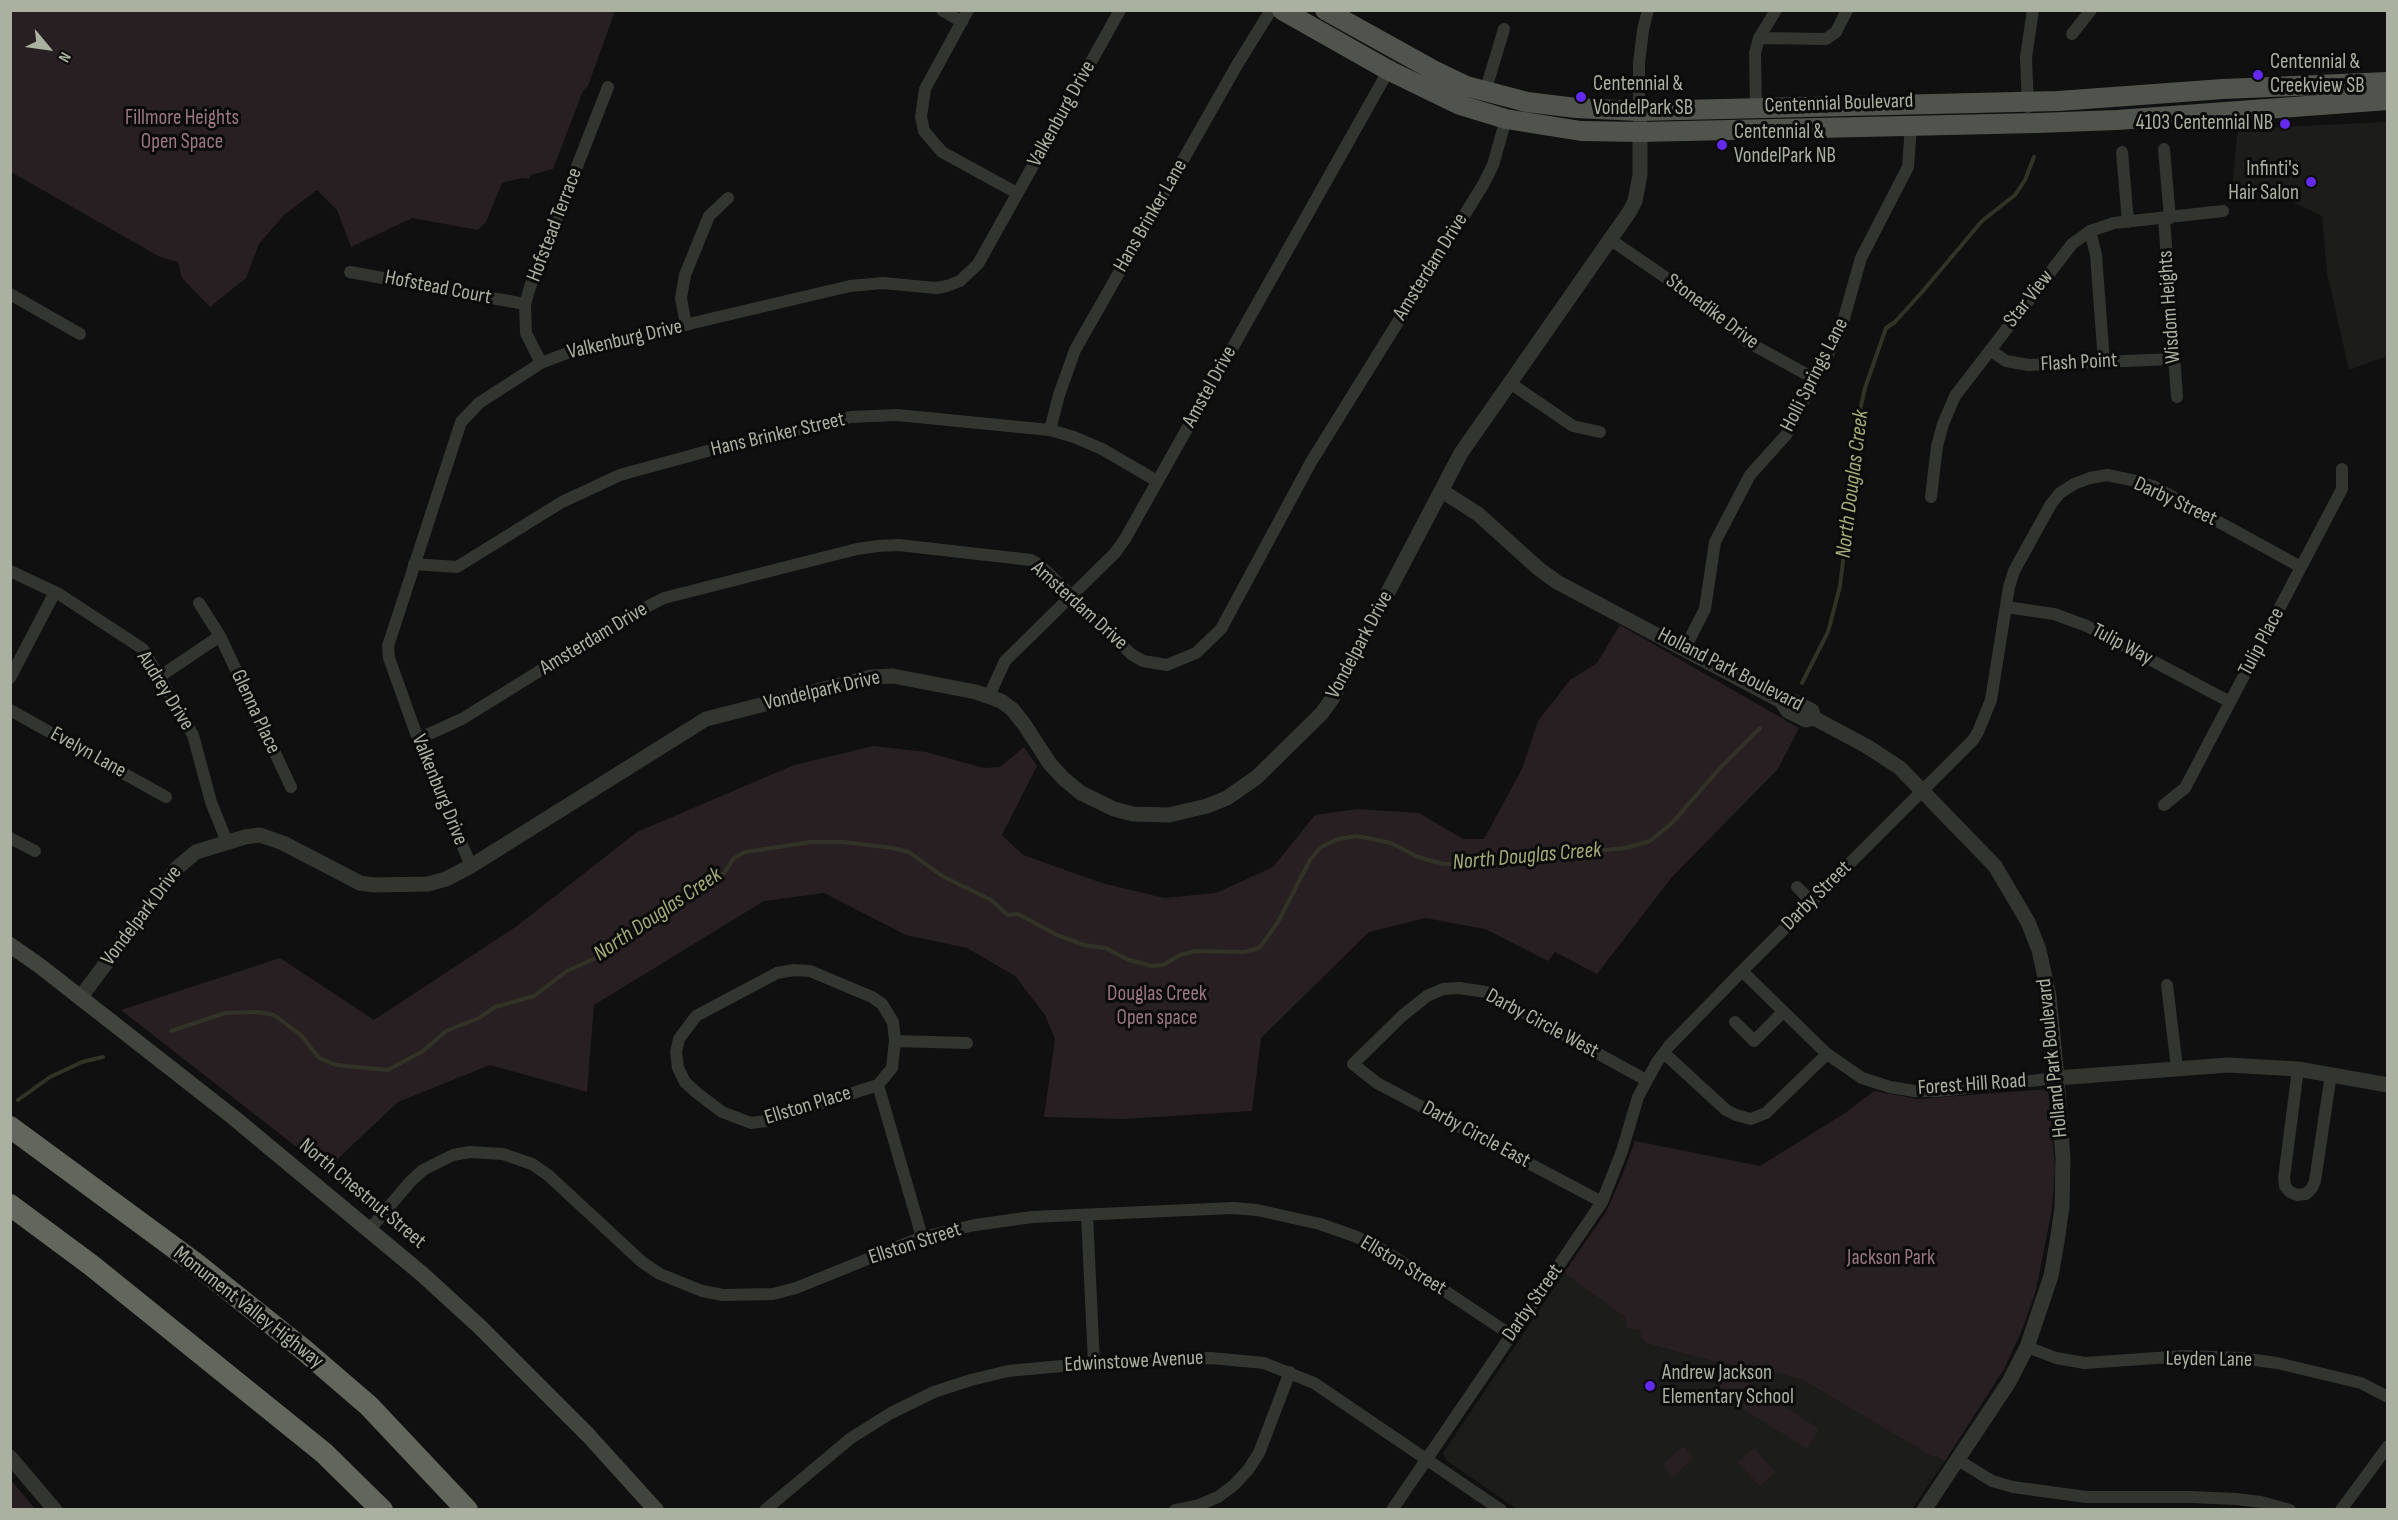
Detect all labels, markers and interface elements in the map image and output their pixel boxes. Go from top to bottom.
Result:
north arrow [18,18,78,78]
text: N [54,49,75,65]
place label: Centennial & Creekview SB [2270,50,2365,100]
street label: Valkenburg Drive [1023,57,1101,171]
marker: Centennial & Creekview SB [2251,68,2265,82]
place label: Centennial & VondelPark SB [1593,72,1693,122]
street label: Centennial Boulevard [1764,89,1914,119]
marker: Centennial & VondelPark SB [1574,90,1588,104]
park label: Fillmore Heights Open Space [125,106,239,156]
place label: 4103 Centennial NB [2136,111,2273,137]
marker: 4103 Centennial NB [2278,117,2292,131]
place label: Centennial & VondelPark NB [1734,120,1836,170]
marker: Centennial & VondelPark NB [1715,138,1729,152]
street label: Hans Brinker Lane [1109,155,1193,277]
place label: Infinti's Hair Salon [2228,157,2299,207]
street label: Hofstead Terrace [522,165,588,285]
marker: Infinti's Hair Salon [2304,175,2318,189]
street label: Amsterdam Drive [1388,209,1474,325]
street label: Wisdom Heights [2153,249,2187,365]
street label: Hofstead Court [383,265,493,311]
street label: Star View [1999,265,2059,333]
street label: Stonedike Drive [1660,269,1764,355]
street label: Holli Springs Lane [1776,314,1854,436]
street label: Valkenburg Drive [565,315,685,365]
street label: Amstel Drive [1177,342,1243,432]
street label: Flash Point [2040,348,2118,378]
street label: Hans Brinker Street [709,407,847,463]
water label: North Douglas Creek [1831,409,1875,559]
street label: Darby Street [2130,472,2220,532]
street label: Amsterdam Drive [1026,556,1132,656]
street label: Vondelpark Drive [1321,587,1399,703]
street label: Amsterdam Drive [536,597,652,681]
street label: Tulip Place [2234,604,2290,680]
street label: Tulip Way [2087,619,2157,671]
street label: Holland Park Boulevard [1653,622,1807,718]
street label: Audrey Drive [131,647,199,735]
street label: Vondelpark Drive [761,665,883,717]
street label: Glenna Place [225,666,285,758]
street label: Evelyn Lane [46,722,130,784]
street label: Valkenburg Drive [405,731,473,849]
water label: North Douglas Creek [1452,837,1602,877]
street label: Darby Street [1777,856,1857,936]
street label: Vondelpark Drive [96,861,188,971]
water label: North Douglas Creek [589,862,727,968]
street label: Holland Park Boulevard [2032,977,2074,1139]
park label: Douglas Creek Open space [1107,982,1207,1032]
street label: Darby Circle West [1481,984,1603,1064]
street label: Forest Hill Road [1917,1069,2027,1101]
street label: Ellston Place [762,1081,854,1131]
street label: Darby Circle East [1418,1096,1534,1174]
street label: North Chestnut Street [293,1134,431,1254]
street label: Ellston Street [866,1217,964,1271]
street label: Ellston Street [1356,1231,1450,1301]
street label: Monument Valley Highway [168,1242,328,1374]
park label: Jackson Park [1847,1246,1935,1272]
street label: Darby Street [1497,1259,1569,1347]
street label: Edwinstowe Avenue [1064,1346,1204,1378]
street label: Leyden Lane [2165,1347,2253,1373]
place label: Andrew Jackson Elementary School [1662,1361,1794,1411]
marker: Andrew Jackson Elementary School [1643,1379,1657,1393]

